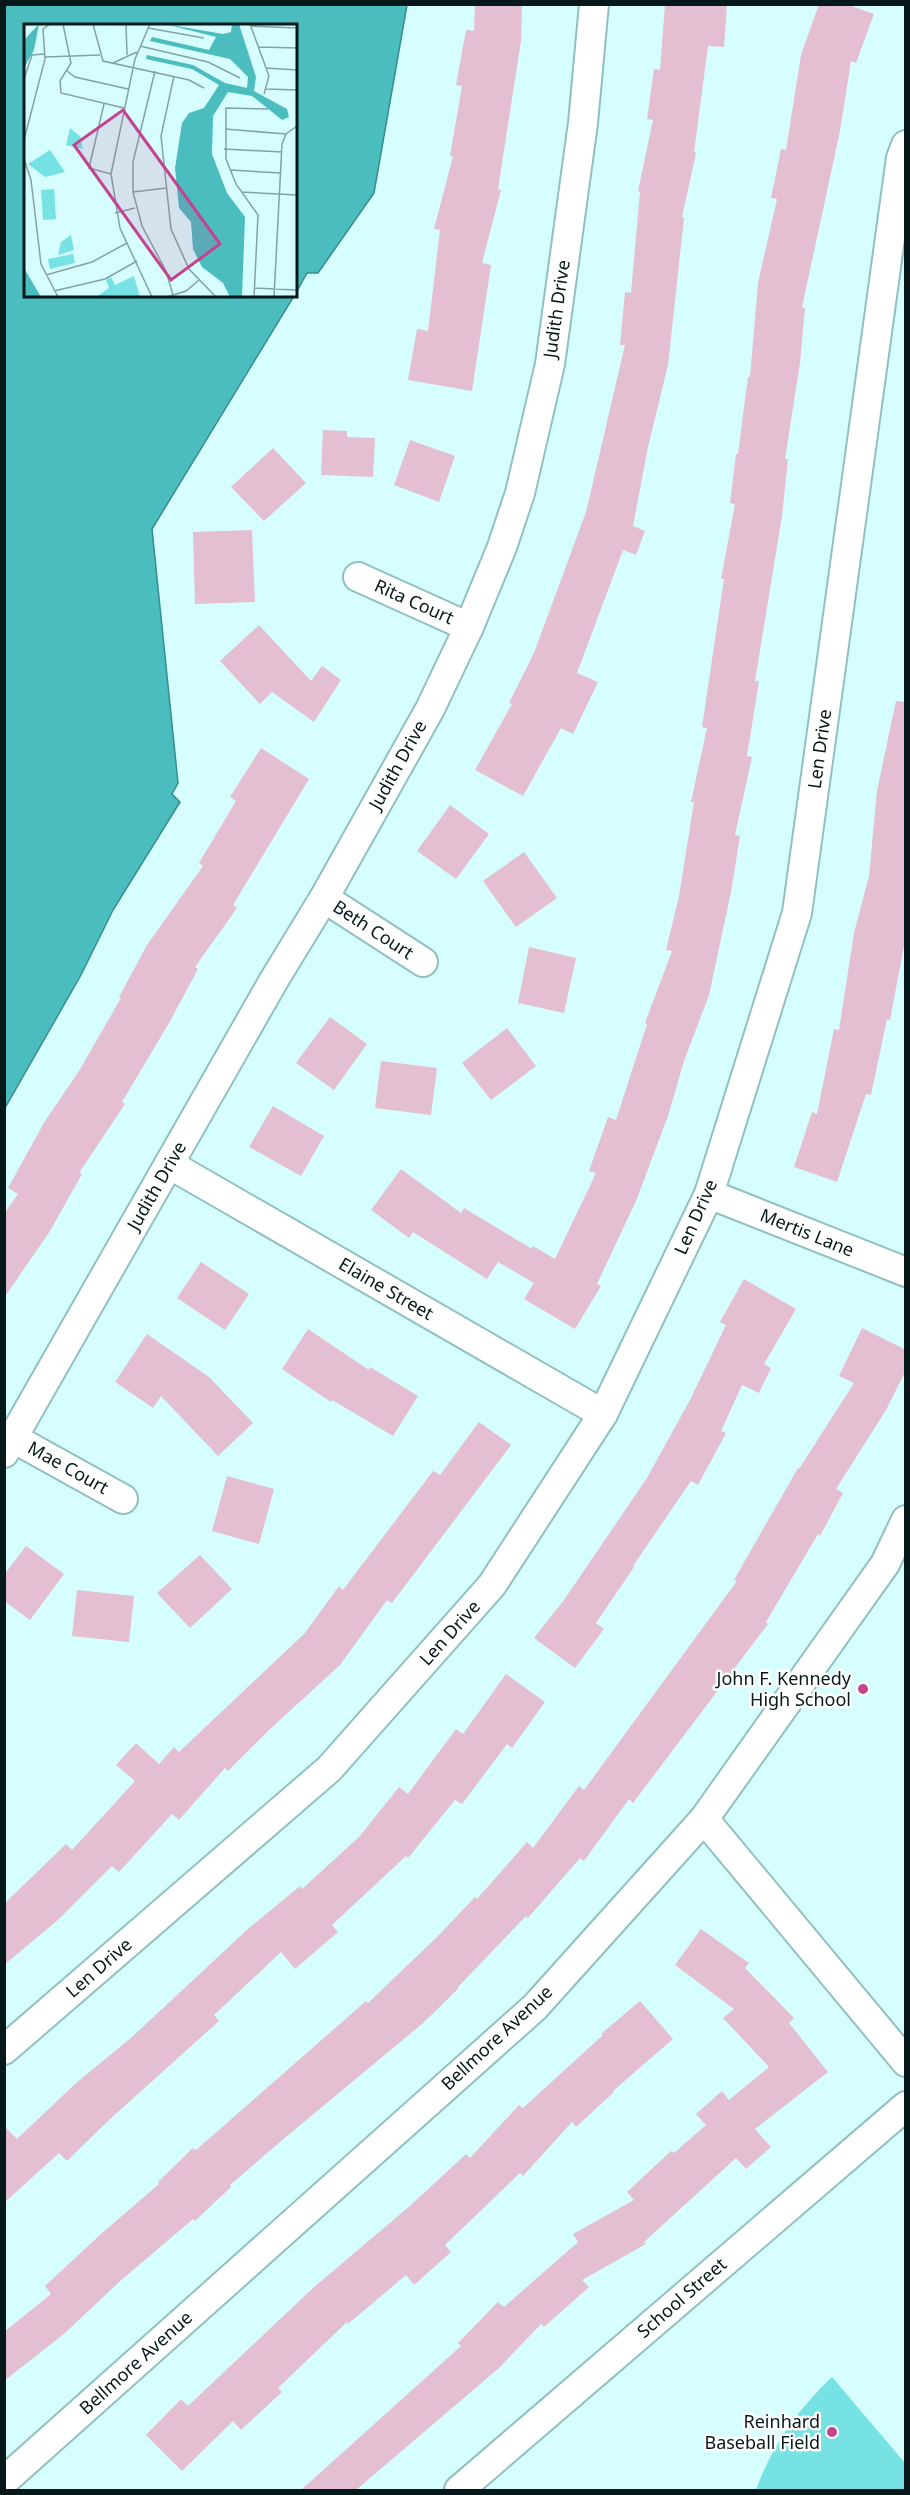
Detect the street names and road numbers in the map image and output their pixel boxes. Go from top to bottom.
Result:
street label: Judith Drive [537,258,575,361]
street label: Rita Court [371,573,458,629]
street label: Len Drive [802,708,836,790]
street label: Judith Drive [362,716,432,815]
street label: Beth Court [329,894,419,964]
street label: Judith Drive [120,1137,191,1236]
street label: Len Drive [668,1175,722,1258]
street label: Mertis Lane [757,1202,858,1262]
street label: Elaine Street [335,1251,439,1325]
street label: Mae Court [24,1435,113,1499]
street label: Len Drive [414,1595,485,1670]
street label: Len Drive [60,1932,136,2003]
street label: Bellmore Avenue [435,1979,557,2095]
street label: School Street [632,2251,731,2343]
street label: Bellmore Avenue [74,2305,197,2419]

